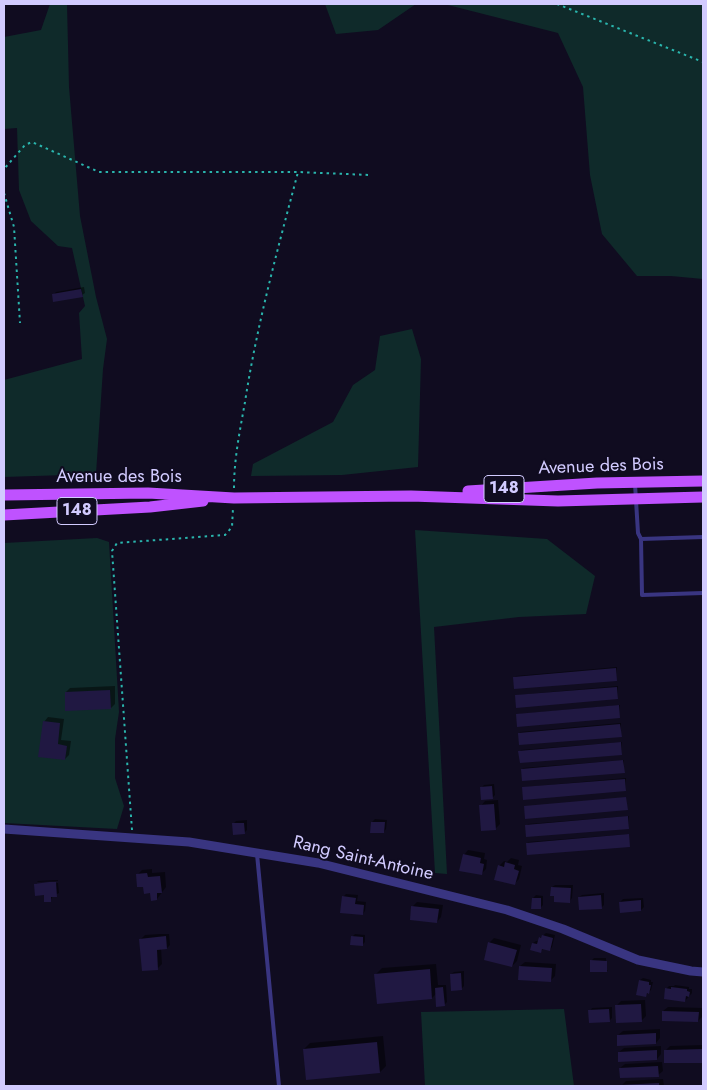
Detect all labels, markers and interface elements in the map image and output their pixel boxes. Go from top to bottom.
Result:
street label: Avenue des Bois [538,454,664,480]
street label: Avenue des Bois [56,467,182,489]
road number: 148 [484,476,524,502]
road number: 148 [57,498,97,524]
street label: Rang Saint-Antoine [291,832,435,886]

